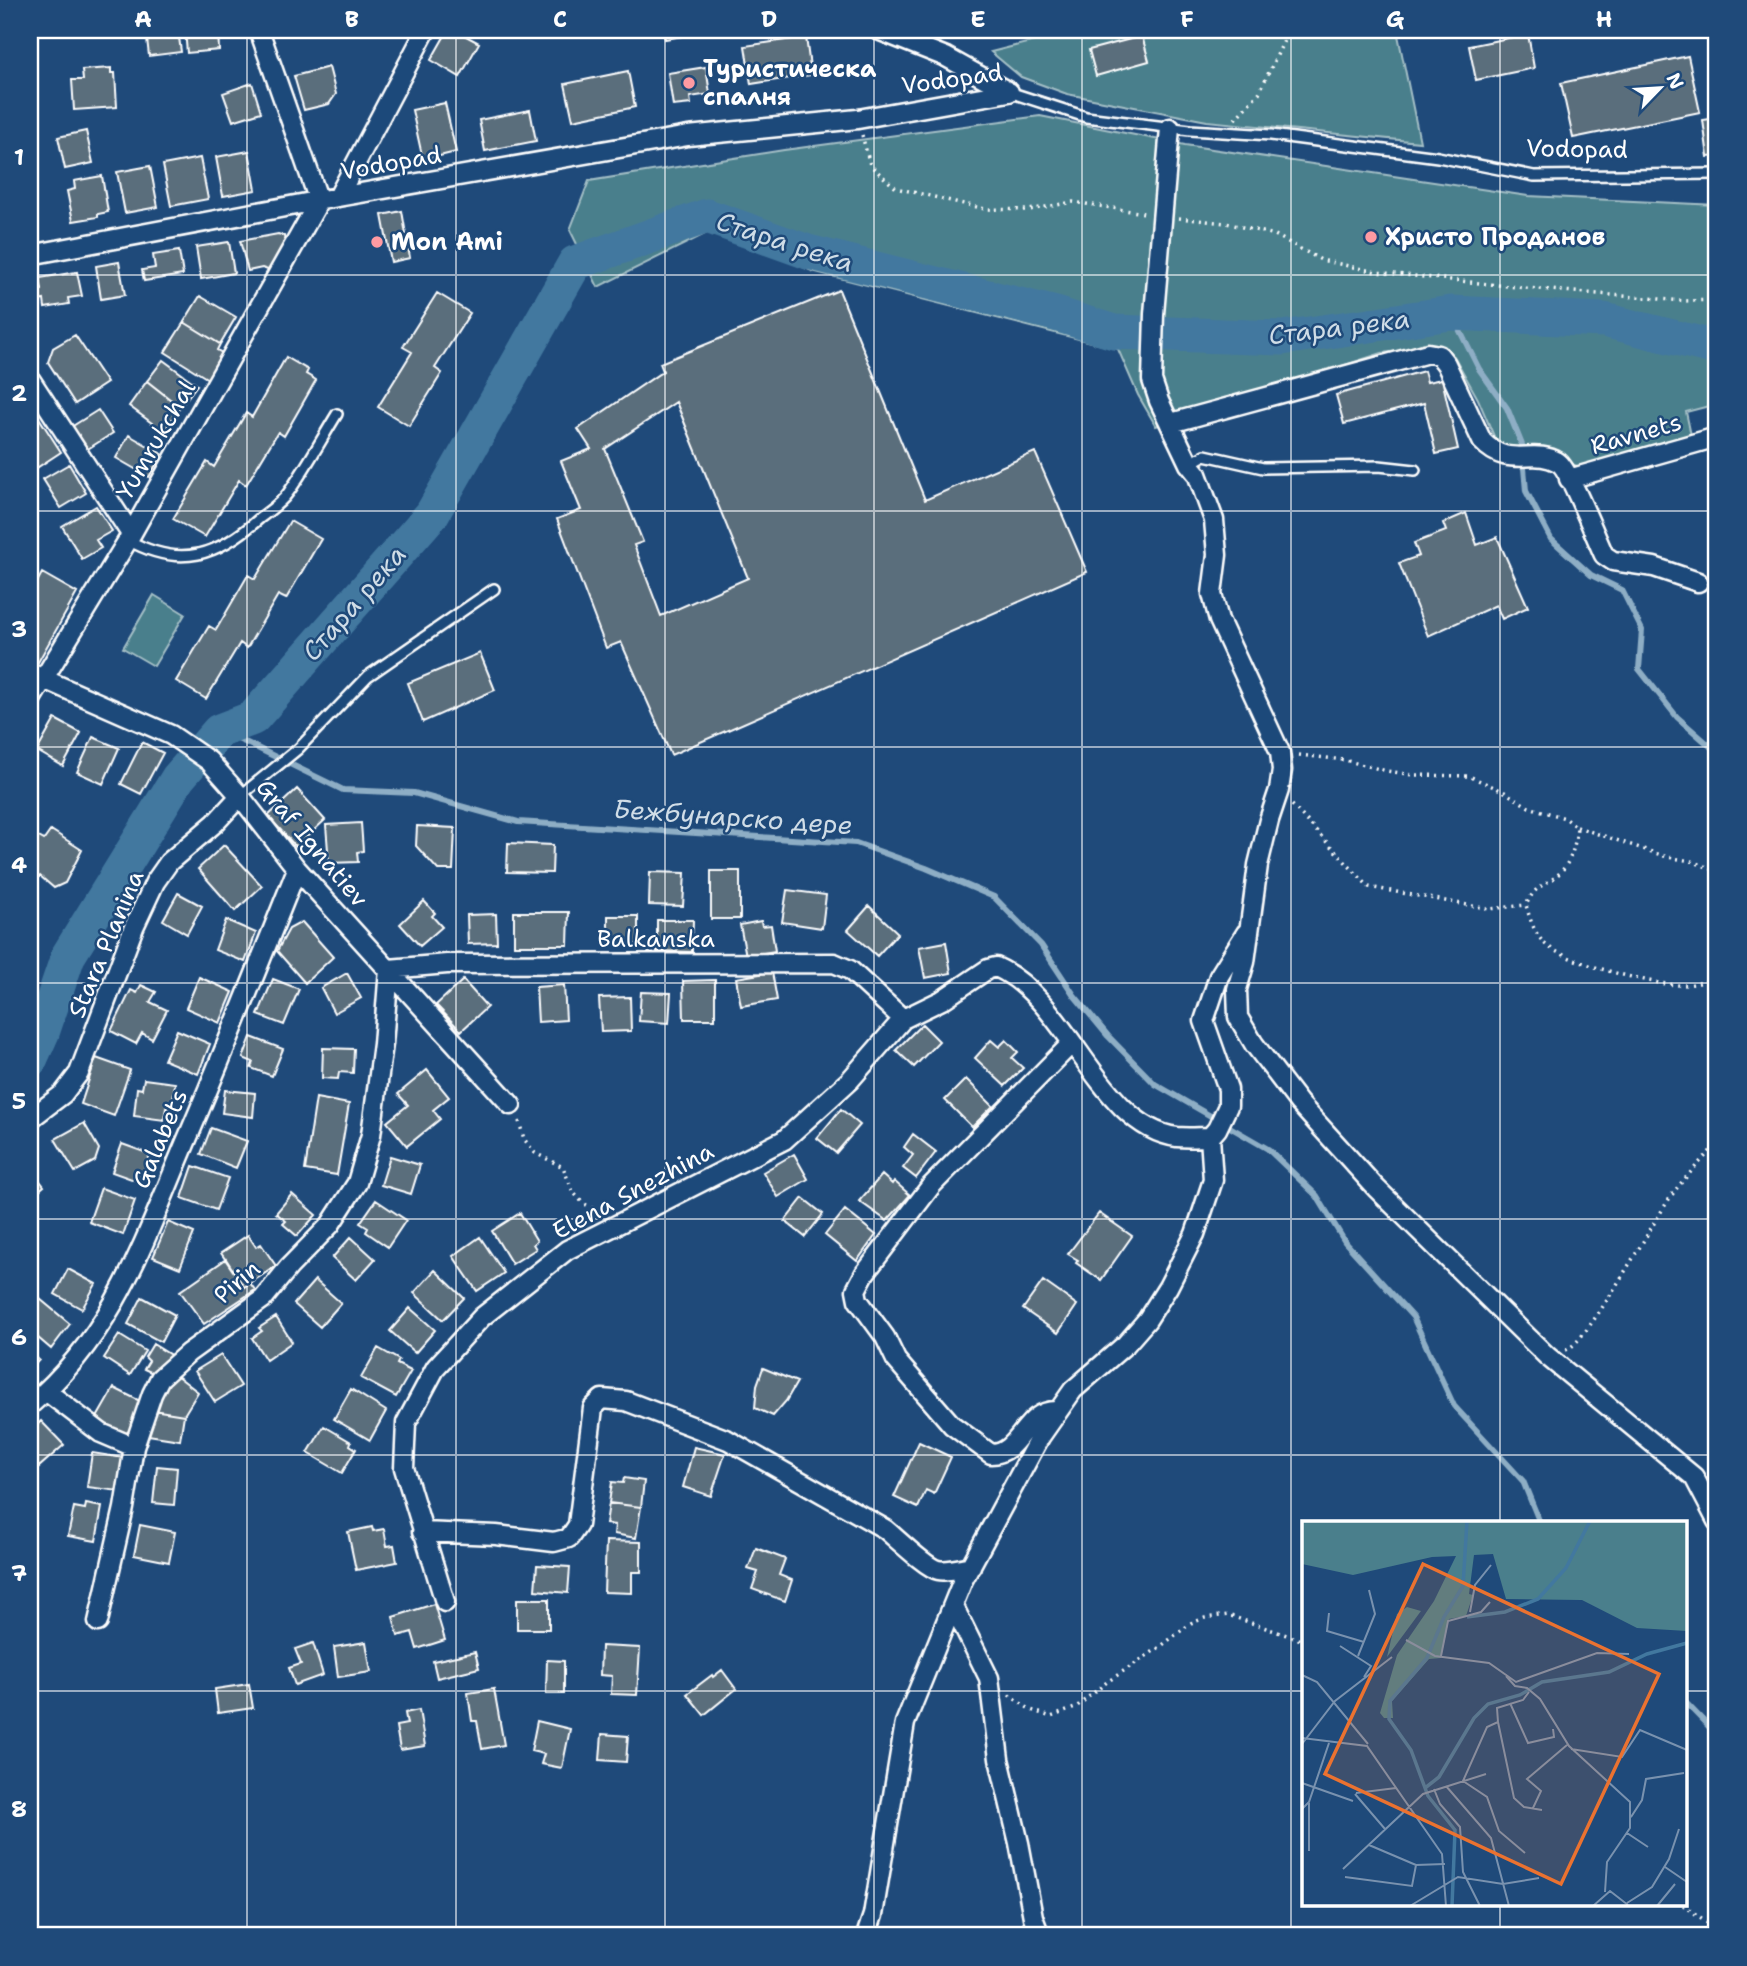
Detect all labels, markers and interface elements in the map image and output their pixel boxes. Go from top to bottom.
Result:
text: A [134,4,152,34]
text: B [345,4,359,34]
text: C [553,4,567,34]
text: D [761,4,777,34]
text: E [970,4,986,34]
text: F [1180,4,1194,34]
text: G [1386,4,1405,34]
text: H [1596,4,1612,34]
north arrow [1624,52,1694,122]
place label: Туристическа спалня [703,53,877,113]
street label: Vodopad [899,56,1005,102]
text: N [1660,69,1689,93]
marker: Туристическа спалня [681,75,697,91]
street label: Vodopad [1526,132,1628,166]
street label: Vodopad [338,138,444,188]
text: 1 [14,142,24,172]
water label: Стара река [712,203,858,280]
place label: Христо Проданов [1385,221,1605,253]
place label: Mon Ami [391,226,503,258]
marker: Христо Проданов [1363,229,1379,245]
marker: Mon Ami [369,234,385,250]
water label: Стара река [1266,300,1412,353]
street label: Yumrukchal [109,374,203,505]
text: 2 [11,378,27,408]
street label: Ravnets [1587,406,1685,462]
water label: Стара река [294,537,414,668]
text: 3 [11,614,27,644]
street label: Graf Ignatiev [249,772,375,914]
water label: Бежбунарско дере [612,791,854,842]
text: 4 [11,850,27,880]
street label: Stara Planina [61,865,151,1023]
street label: Balkanska [597,923,715,955]
street label: Galabets [125,1085,195,1193]
text: 5 [12,1086,26,1116]
street label: Elena Snezhina [547,1135,719,1247]
street label: Pirin [207,1253,267,1311]
text: 6 [11,1322,27,1352]
inset map [1302,1521,1688,1906]
text: 7 [11,1558,27,1588]
text: 8 [11,1794,27,1824]

